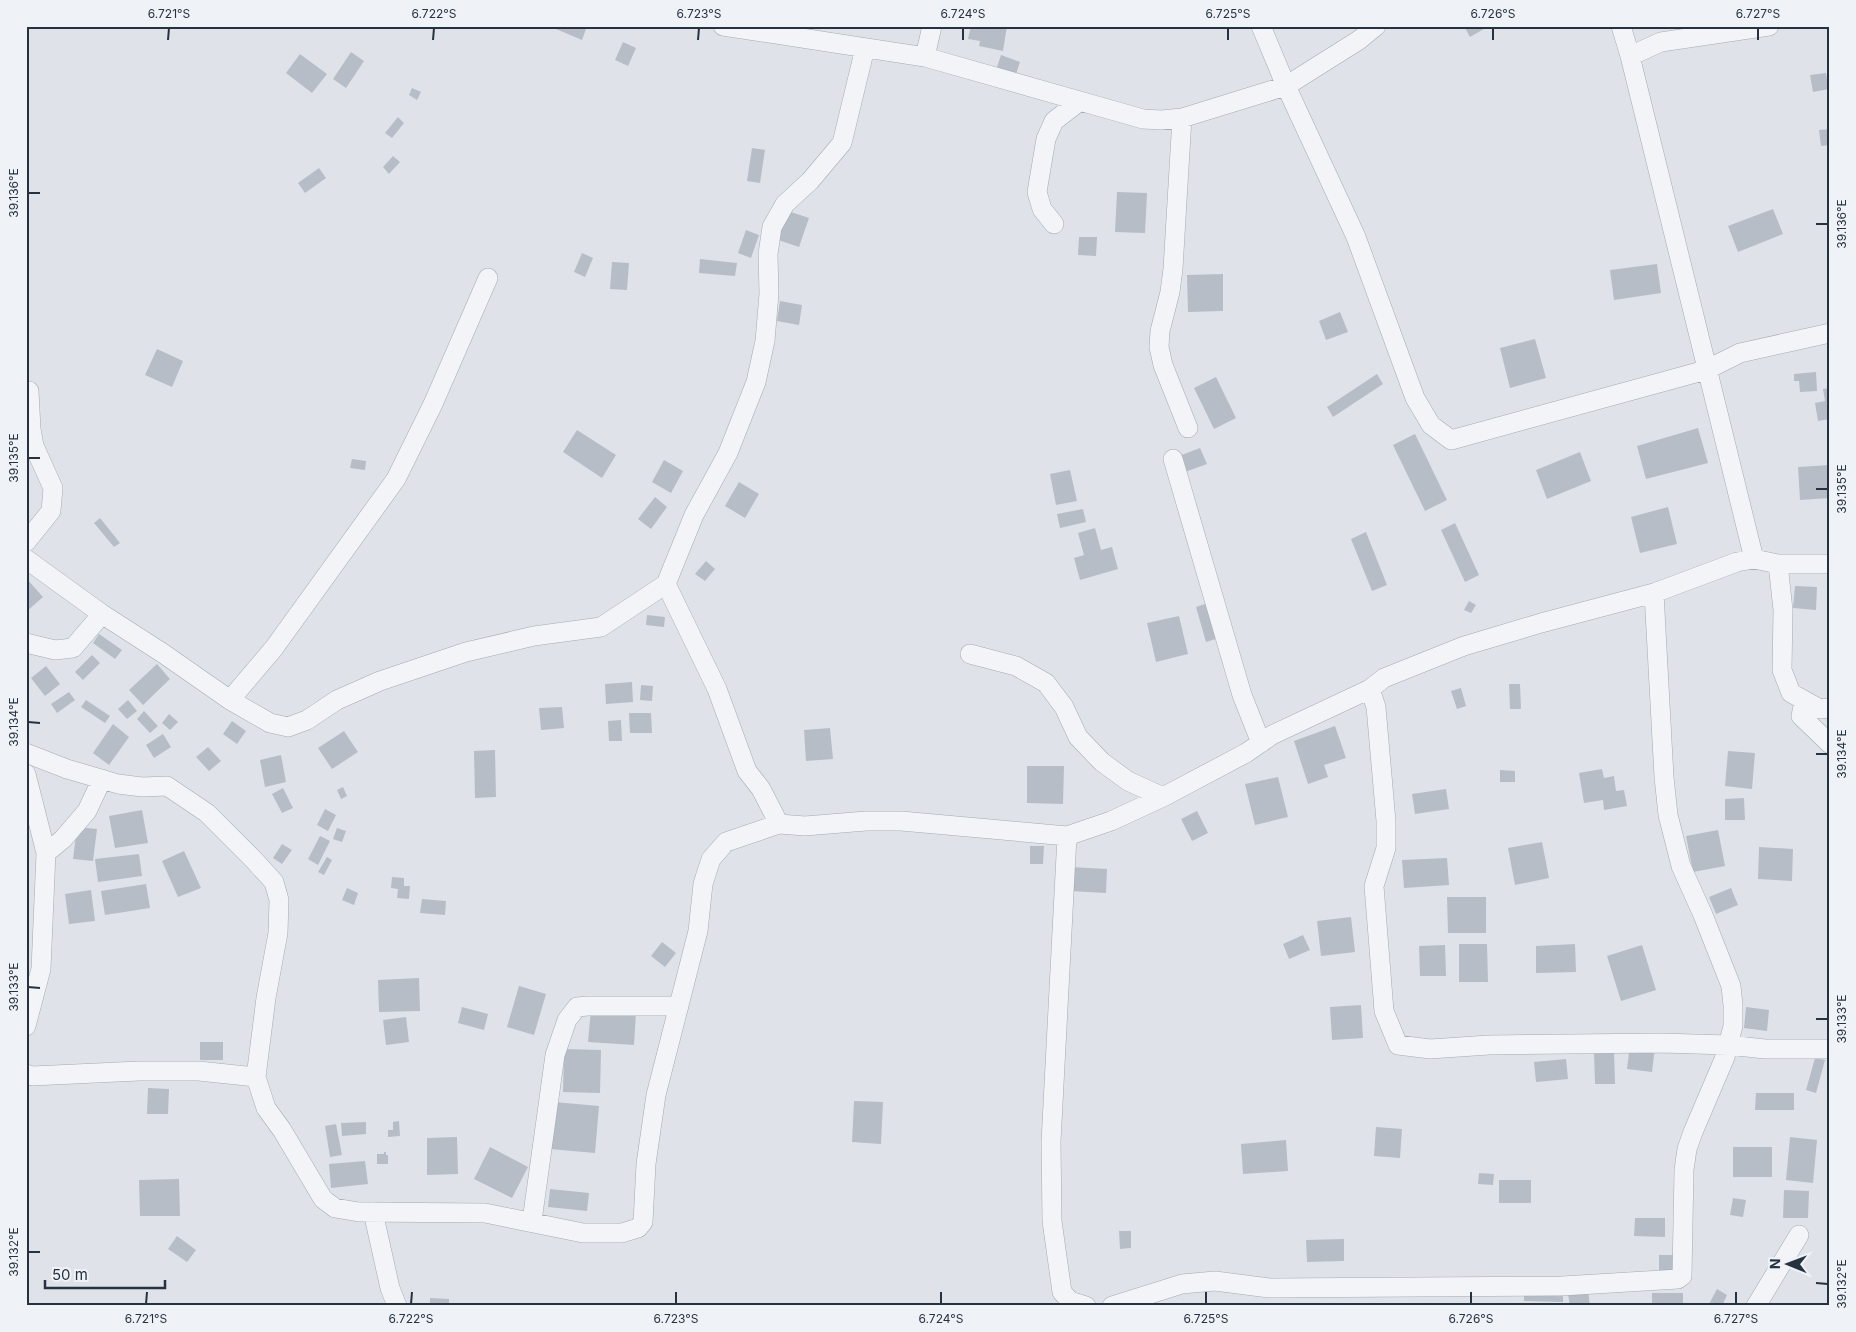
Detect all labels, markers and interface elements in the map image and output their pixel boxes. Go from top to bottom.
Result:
text: 6.721°S [148,6,191,21]
text: 6.722°S [412,6,457,21]
text: 6.723°S [677,6,722,21]
text: 6.724°S [941,6,986,21]
text: 6.725°S [1206,6,1251,21]
text: 6.726°S [1470,6,1516,21]
text: 6.727°S [1736,6,1780,21]
text: 39.136°E [6,168,21,218]
text: 39.136°E [1834,199,1849,249]
text: 39.135°E [6,433,21,483]
text: 39.135°E [1834,464,1849,514]
text: 39.134°E [6,697,21,747]
text: 39.134°E [1834,729,1849,779]
text: 39.133°E [6,962,21,1012]
text: 39.133°E [1834,994,1849,1044]
text: 39.132°E [6,1227,21,1277]
north arrow [1764,1240,1814,1290]
scale bar [45,1257,165,1289]
text: N [1766,1258,1783,1269]
text: 39.132°E [1834,1259,1849,1309]
text: 50 m [52,1265,88,1284]
text: 6.721°S [125,1311,168,1326]
text: 6.722°S [389,1311,434,1326]
text: 6.723°S [654,1311,699,1326]
text: 6.724°S [919,1311,964,1326]
text: 6.725°S [1184,1311,1229,1326]
text: 6.726°S [1448,1311,1494,1326]
text: 6.727°S [1714,1311,1758,1326]

